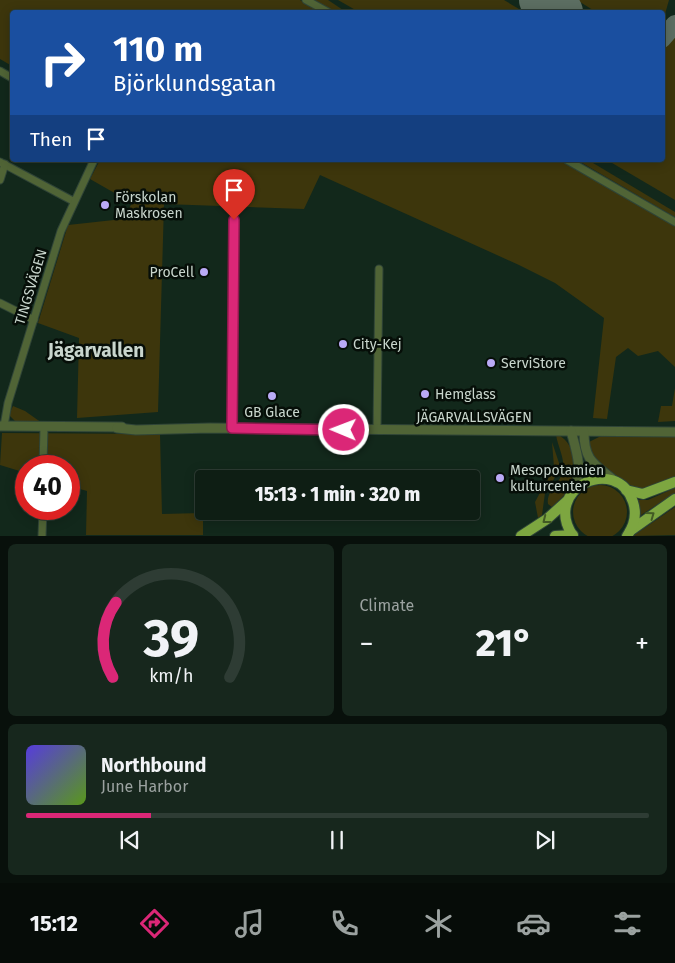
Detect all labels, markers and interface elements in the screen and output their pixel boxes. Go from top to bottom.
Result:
text: 110 m [113,28,203,70]
icon: right [30,30,95,95]
text: Björklundsgatan [113,70,276,97]
icon: arrive [82,125,110,153]
text: Then [30,128,72,151]
pin [213,169,255,220]
icon: arrive [220,176,248,204]
place label: Förskolan Maskrosen [115,189,183,222]
marker: Förskolan Maskrosen [99,199,111,211]
street label: TINGSVÄGEN [11,247,51,327]
place label: ProCell [150,264,194,281]
marker: ProCell [198,266,210,278]
place label: City-Kej [353,336,402,353]
marker: City-Kej [337,338,349,350]
district label: Jägarvallen [47,339,144,362]
place label: ServiStore [501,355,566,372]
marker: ServiStore [485,357,497,369]
place label: Hemglass [435,386,496,403]
marker: Hemglass [419,388,431,400]
marker: GB Glace [266,390,278,402]
position arrow [317,403,369,455]
place label: GB Glace [244,404,300,421]
street label: JÄGARVALLSVÄGEN [416,409,532,426]
speed limit sign: 40 [15,455,80,520]
place label: Mesopotamien kulturcenter [510,462,604,495]
marker: Mesopotamien kulturcenter [494,472,506,484]
text: 15:13 · 1 min · 320 m [255,483,420,506]
one-way arrow [645,512,654,520]
one-way arrow [543,514,552,522]
text: Climate [360,596,414,615]
text: 39 [142,607,199,670]
text: 21° [476,620,533,666]
text: − [360,627,374,660]
text: + [635,627,649,660]
text: km/h [149,665,193,687]
text: Northbound [101,754,206,777]
text: June Harbor [101,777,188,796]
icon: previous [116,826,144,854]
icon: pause [323,826,351,854]
icon: next [531,826,559,854]
icon: directions [137,906,172,941]
icon: music [232,906,267,941]
icon: phone [327,906,362,941]
icon: climate [421,906,456,941]
icon: car [516,906,551,941]
icon: filters [610,906,645,941]
text: 15:12 [30,910,78,937]

